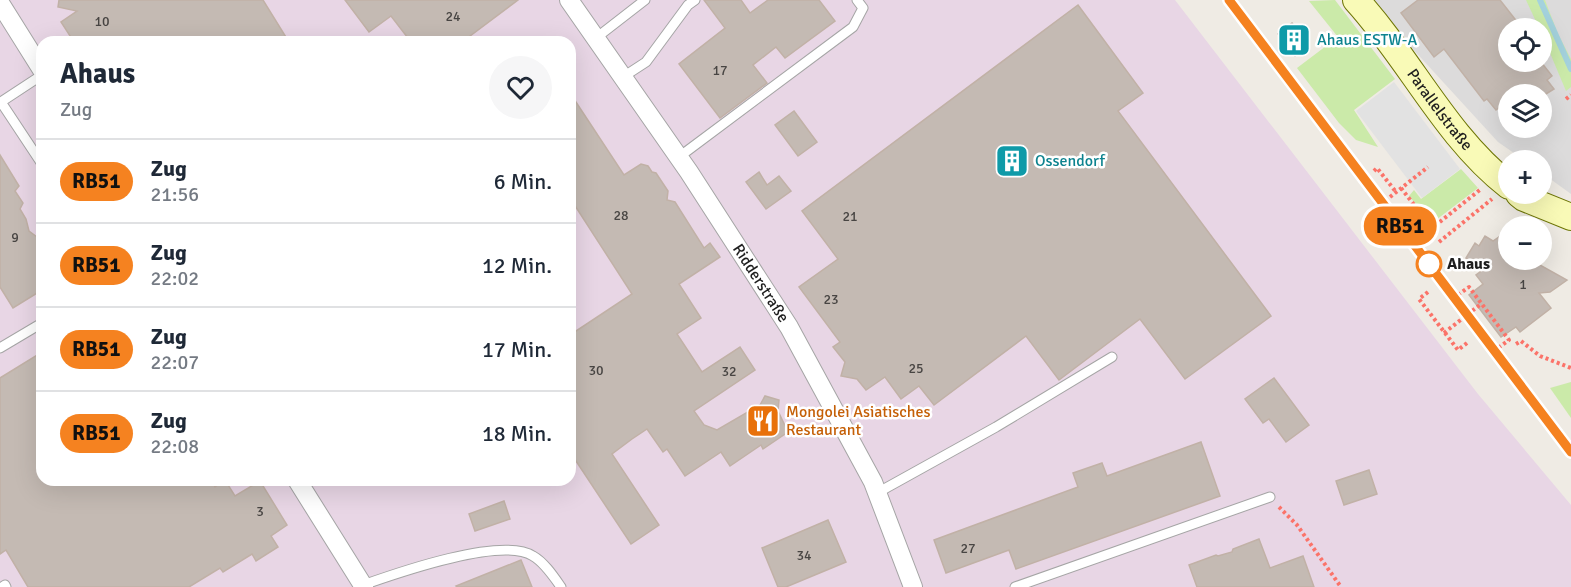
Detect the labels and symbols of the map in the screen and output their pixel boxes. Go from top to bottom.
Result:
house number: 24 [445,8,461,25]
house number: 10 [94,13,110,30]
building icon: Ahaus ESTW-A [1276,22,1312,58]
place label: Ahaus ESTW-A [1317,30,1417,50]
house number: 17 [712,62,728,79]
street label: Parallelstraße [1402,65,1477,155]
building icon: Ossendorf [994,143,1030,179]
place label: Ossendorf [1035,151,1105,171]
line badge: RB51 [1358,206,1442,246]
house number: 28 [613,207,629,224]
house number: 21 [842,208,858,225]
house number: 9 [11,229,19,246]
street label: Ridderstraße [728,240,793,326]
marker: Ahaus [1416,251,1442,277]
place label: Ahaus [1447,254,1490,274]
house number: 1 [1519,276,1527,293]
house number: 23 [823,291,839,308]
house number: 25 [908,360,924,377]
house number: 30 [588,362,604,379]
house number: 32 [721,363,737,380]
place label: Mongolei Asiatisches Restaurant [786,402,931,440]
restaurant icon: Mongolei Asiatisches Restaurant [745,403,781,439]
house number: 3 [256,503,264,520]
house number: 27 [960,540,976,557]
house number: 34 [796,547,812,564]

